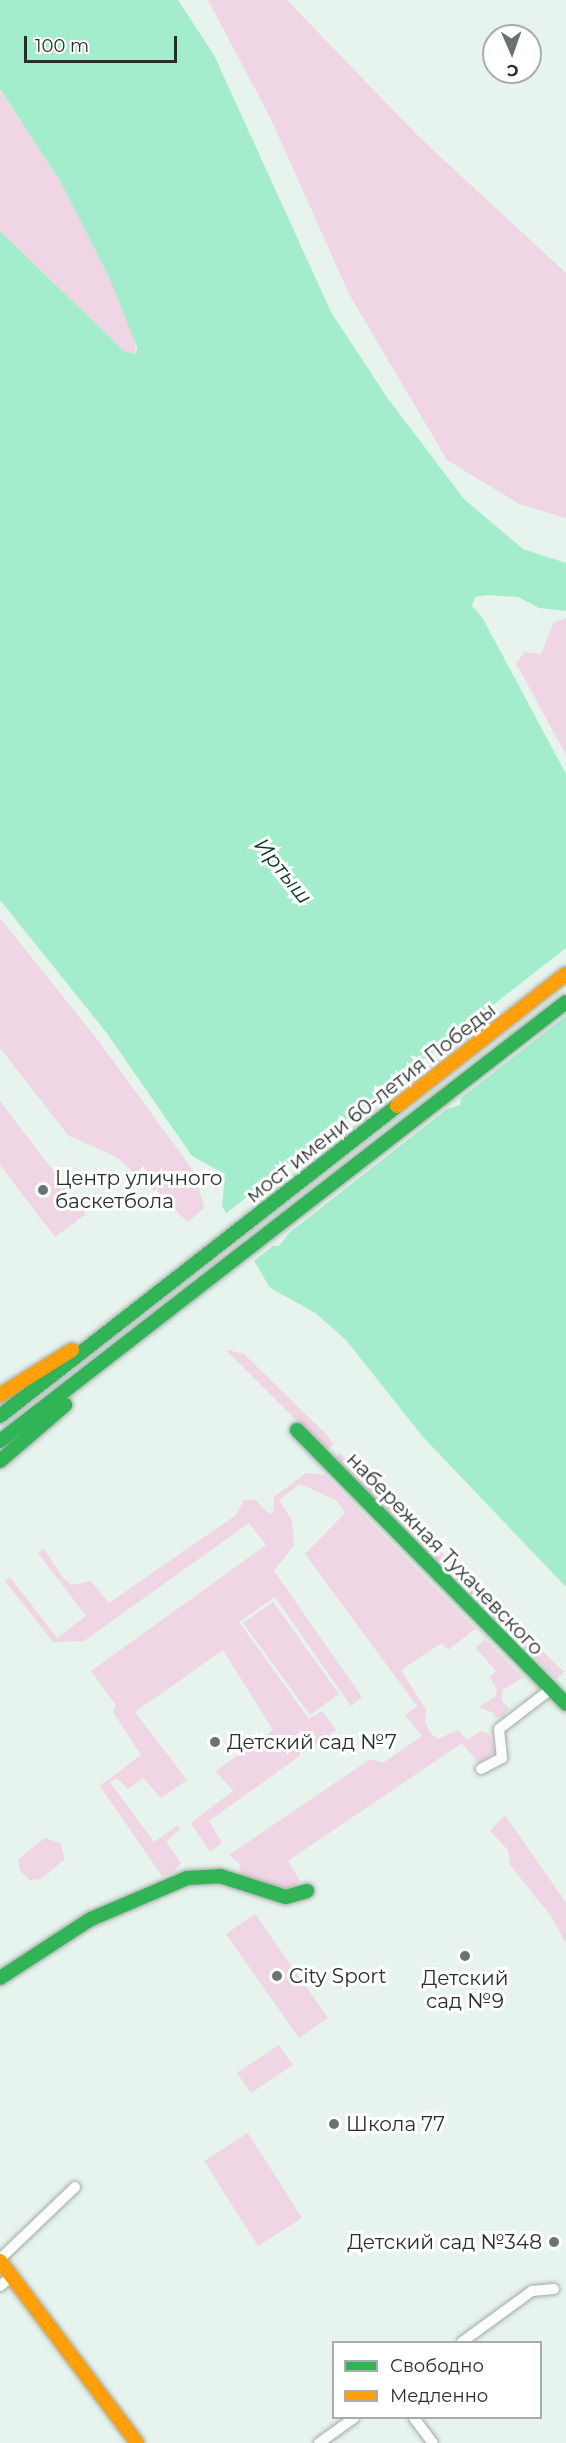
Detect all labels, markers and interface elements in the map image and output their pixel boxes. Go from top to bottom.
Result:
scale bar [27,24,180,62]
north arrow [482,24,542,84]
text: 100 m [35,35,89,57]
text: С [506,61,519,80]
water label: Иртыш [249,833,317,909]
street label: мост имени 60-летия Победы [241,998,501,1208]
place label: Центр уличного баскетбола [55,1166,223,1213]
marker: Центр уличного баскетбола [36,1183,50,1197]
street label: набережная Тухачевского [342,1448,548,1660]
place label: Детский сад №7 [227,1730,397,1754]
marker: Детский сад №7 [208,1735,222,1749]
marker: Детский сад №9 [458,1949,472,1963]
place label: City Sport [289,1964,387,1988]
place label: Детский сад №9 [422,1966,508,2013]
marker: City Sport [270,1969,284,1983]
place label: Школа 77 [346,2112,445,2136]
marker: Школа 77 [327,2117,341,2131]
place label: Детский сад №348 [347,2230,542,2254]
marker: Детский сад №348 [547,2235,561,2249]
legend [332,2341,542,2419]
text: Свободно [390,2355,484,2377]
text: Медленно [390,2385,488,2407]

